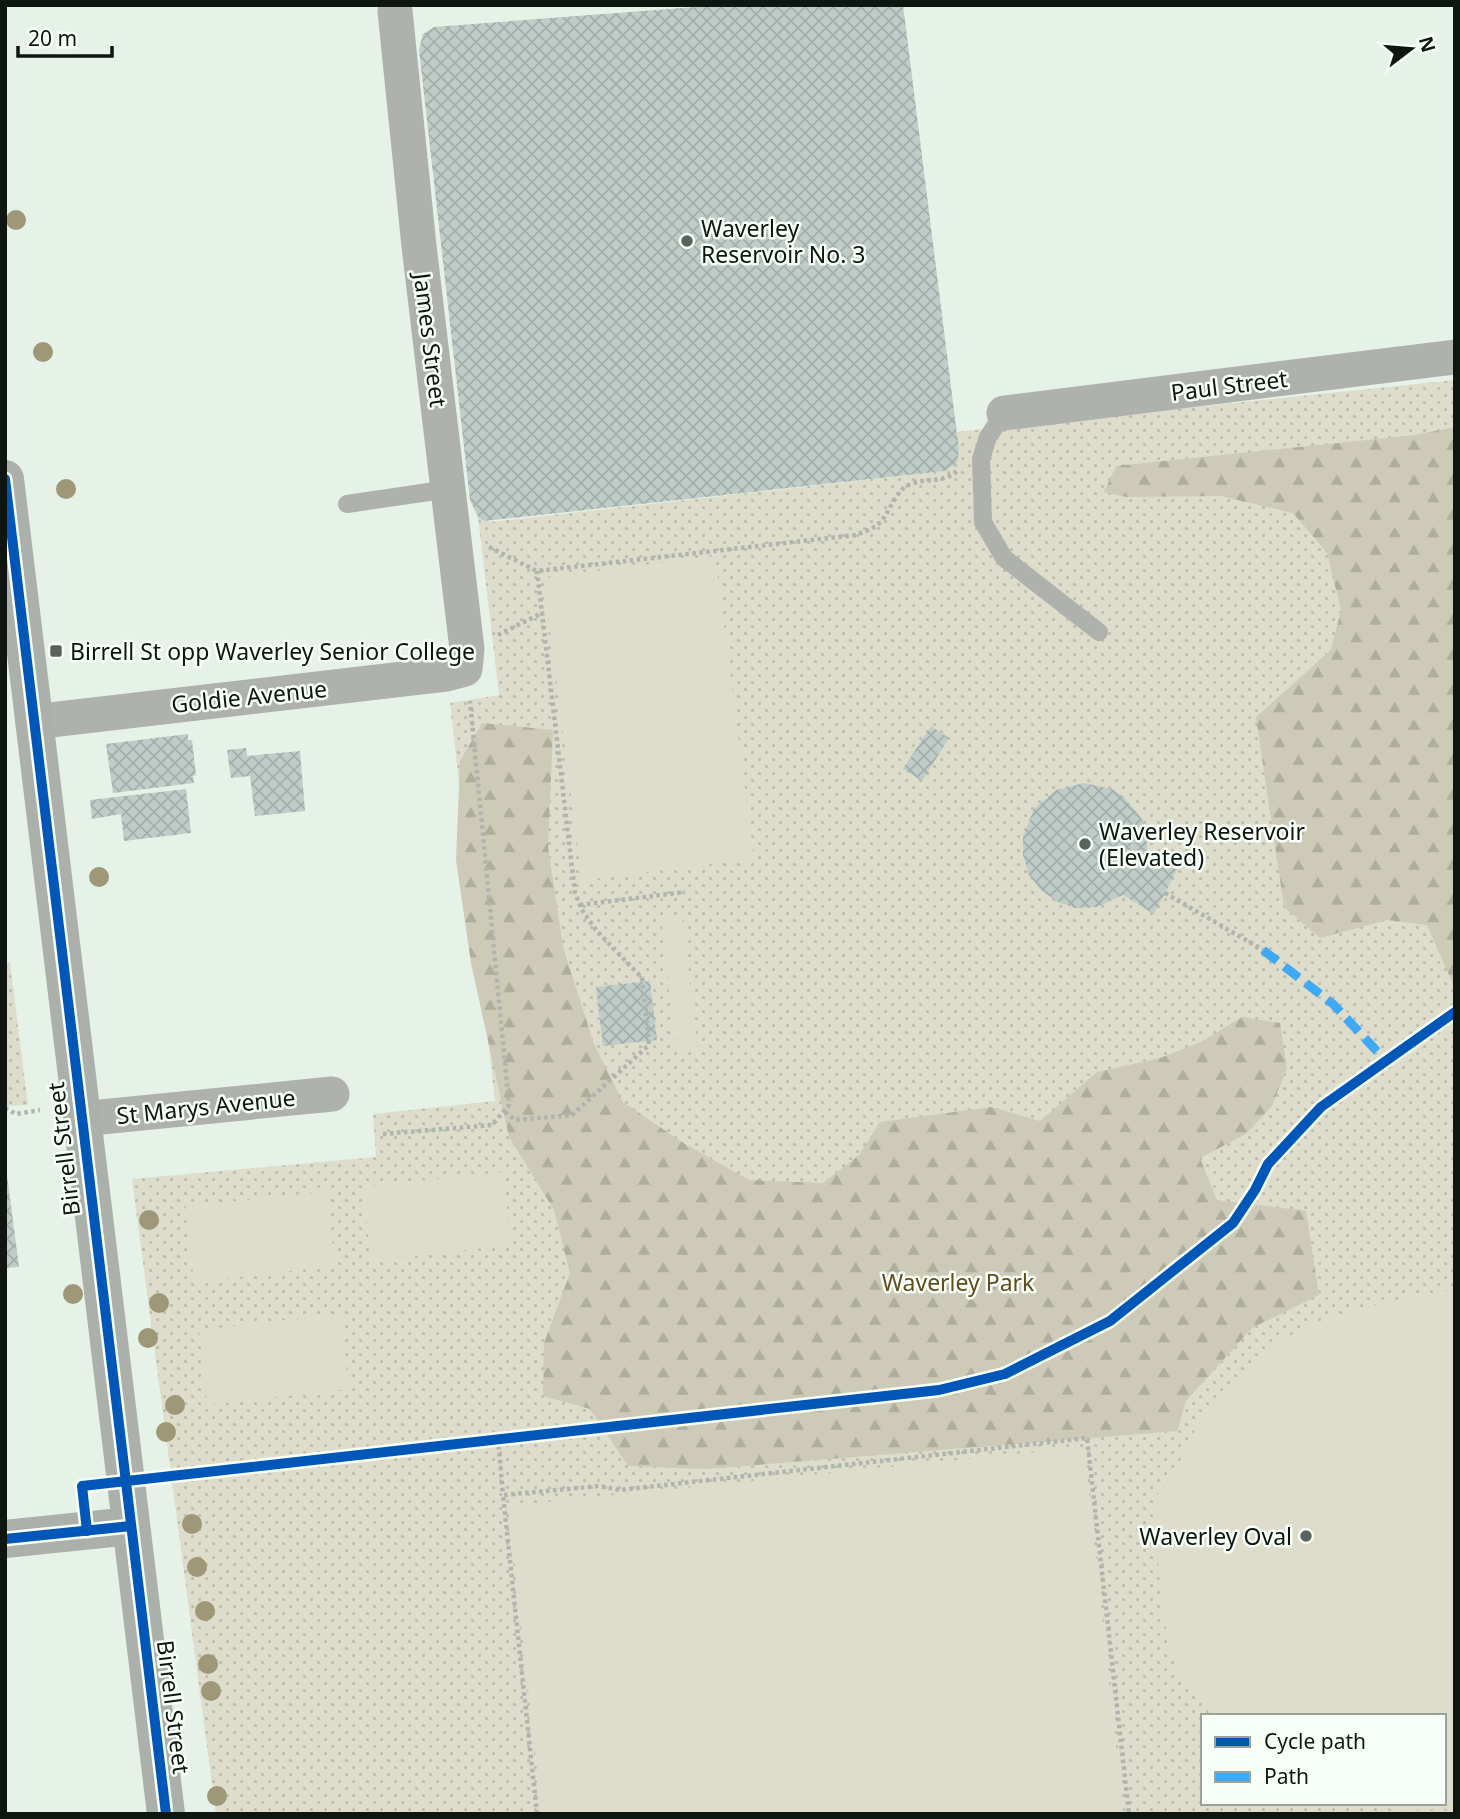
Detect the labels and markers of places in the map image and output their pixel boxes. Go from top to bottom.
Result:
place label: Waverley Reservoir No. 3 [701,212,865,270]
marker: Waverley Reservoir No. 3 [679,233,695,249]
place label: Birrell St opp Waverley Senior College [70,635,475,667]
marker: Birrell St opp Waverley Senior College [48,643,64,659]
place label: Waverley Reservoir (Elevated) [1099,815,1305,873]
marker: Waverley Reservoir (Elevated) [1077,836,1093,852]
place label: Waverley Oval [1139,1520,1292,1552]
marker: Waverley Oval [1298,1528,1314,1544]

